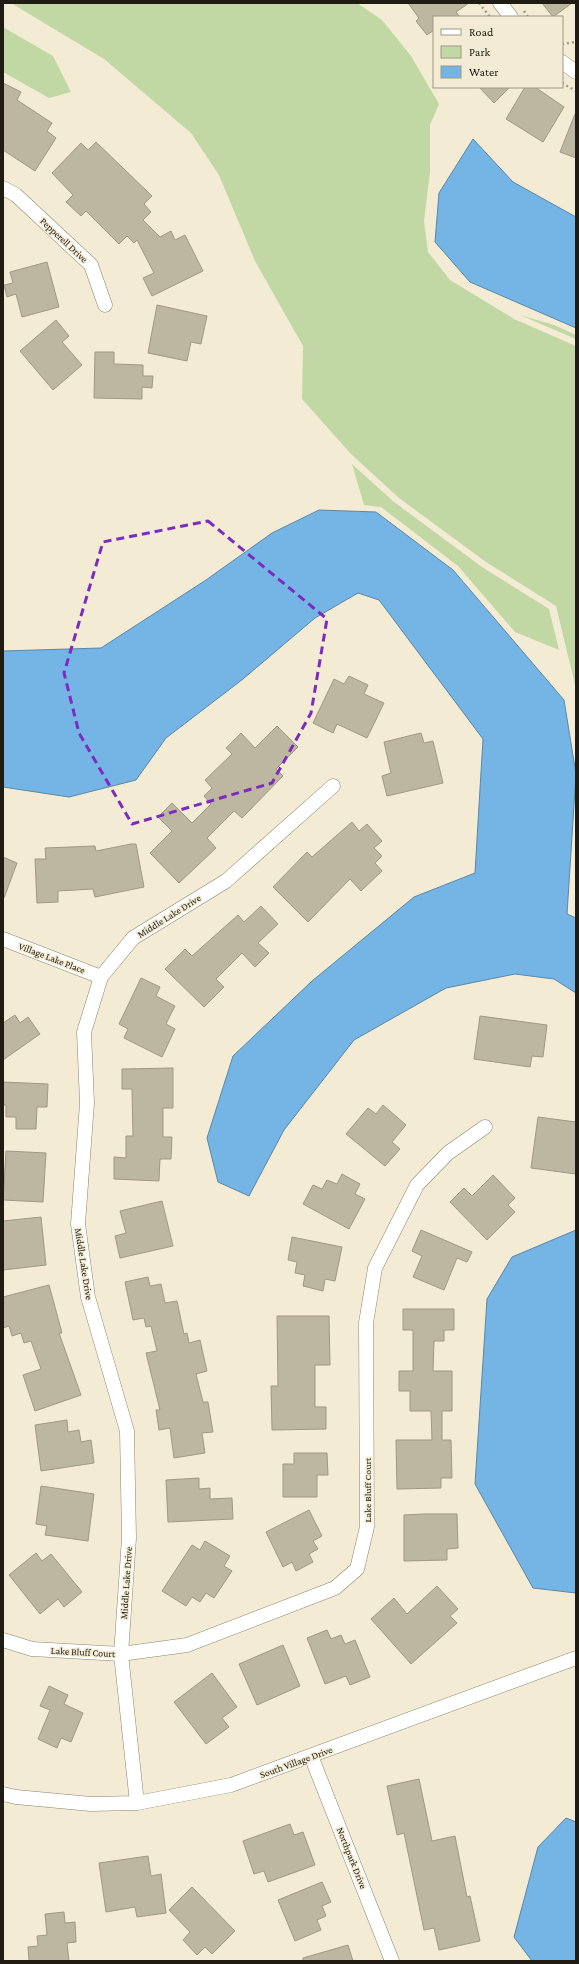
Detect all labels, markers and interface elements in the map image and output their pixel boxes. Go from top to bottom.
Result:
legend [433,16,563,88]
text: Road [469,25,494,39]
text: Park [469,45,491,59]
text: Water [469,65,499,79]
street label: Pepperell Drive [38,215,90,265]
street label: Middle Lake Drive [135,892,203,940]
street label: Village Lake Place [17,940,87,976]
street label: Middle Lake Drive [73,1227,95,1301]
street label: Lake Bluff Court [362,1457,373,1522]
street label: Middle Lake Drive [118,1546,134,1620]
street label: Lake Bluff Court [50,1645,116,1659]
street label: South Village Drive [258,1744,334,1780]
street label: Northpark Drive [335,1826,370,1891]

